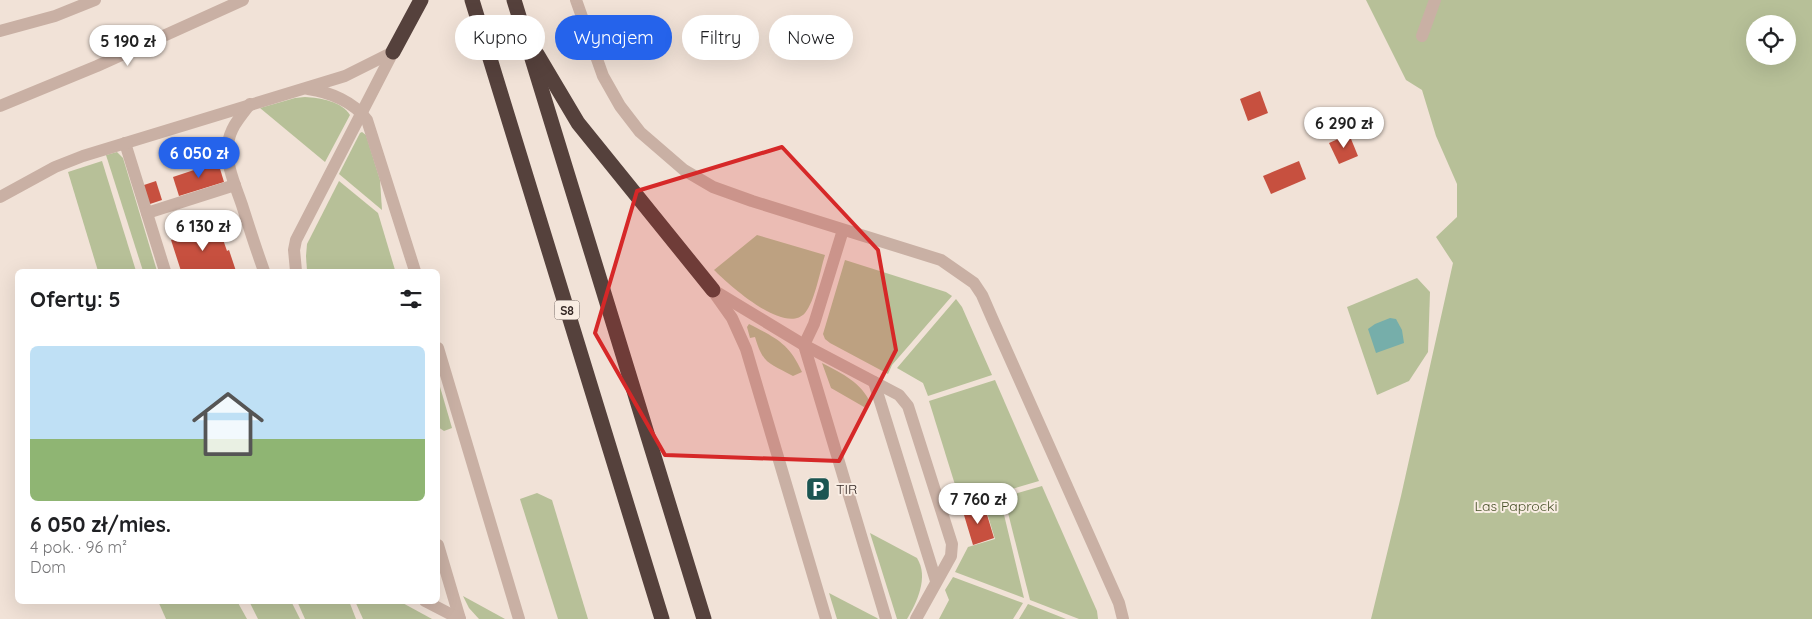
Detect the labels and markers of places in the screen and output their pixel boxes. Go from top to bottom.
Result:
pin: 5 190 zł [76,24,180,67]
pin: 6 290 zł [1292,106,1396,149]
pin: 6 050 zł [147,136,251,179]
pin: 6 130 zł [151,210,255,252]
parking icon: TIR [805,476,831,502]
place label: TIR [836,480,857,498]
pin: 7 760 zł [926,482,1030,525]

